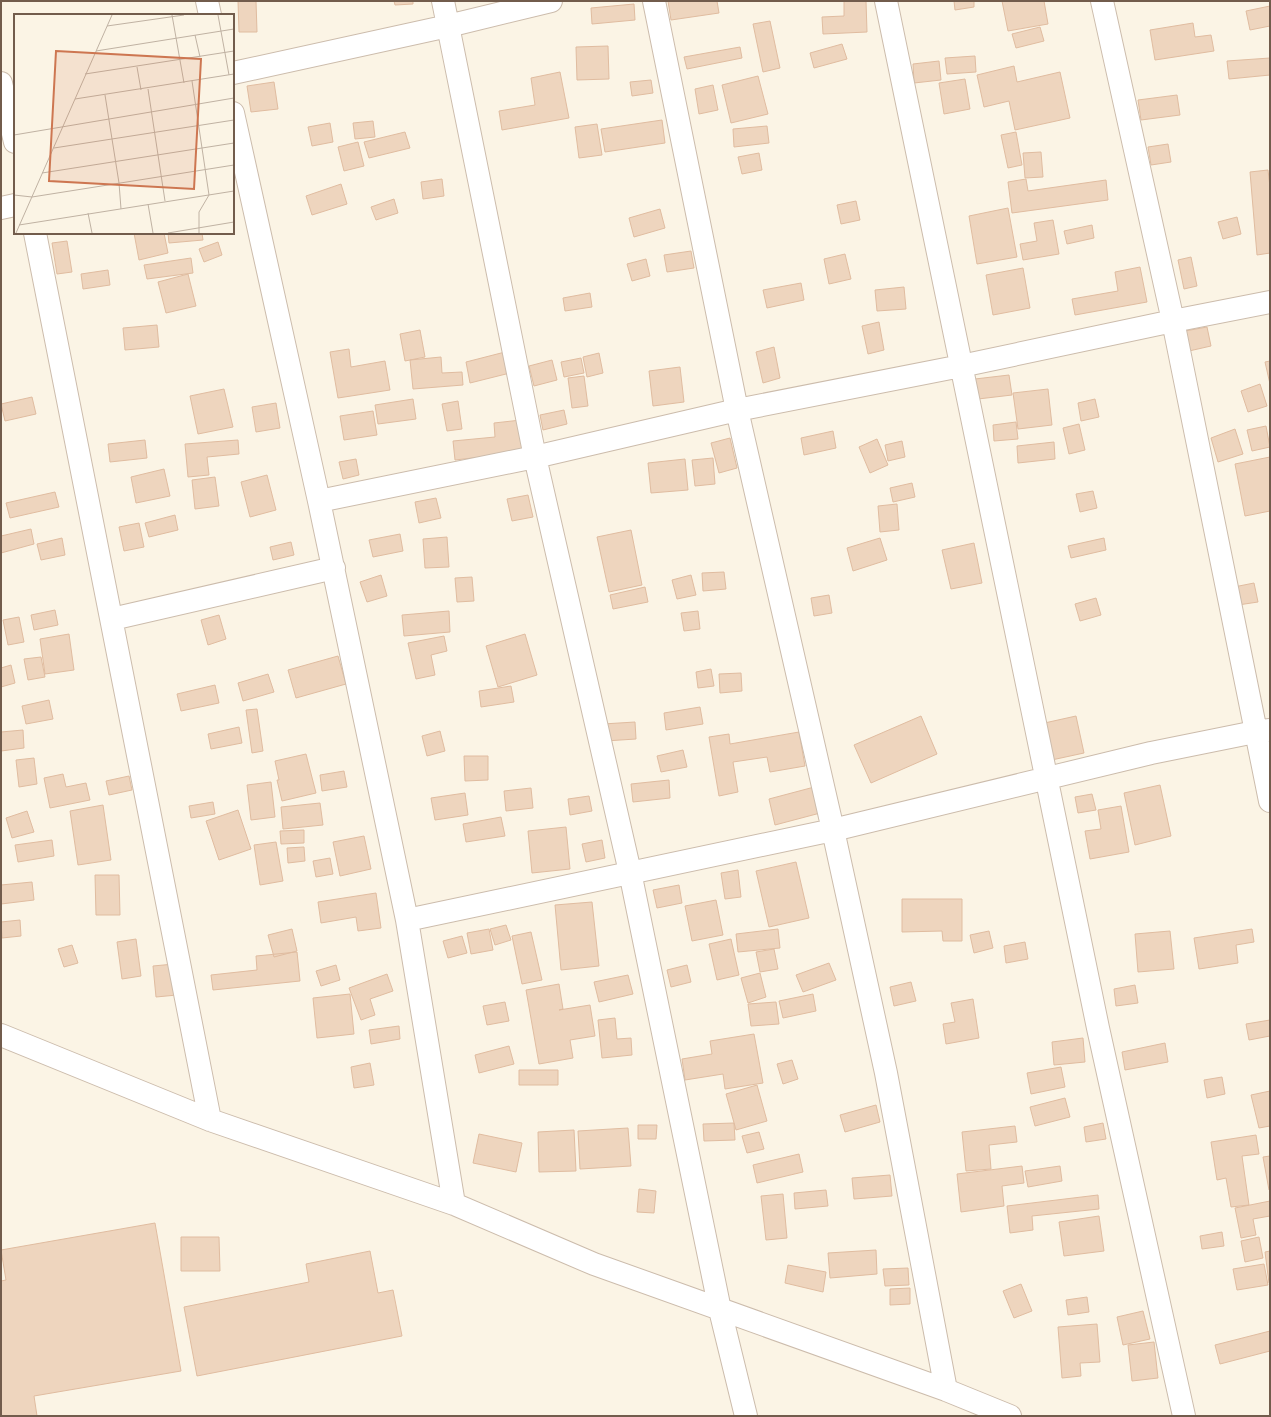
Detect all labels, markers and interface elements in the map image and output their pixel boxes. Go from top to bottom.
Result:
inset map [14,14,234,234]

